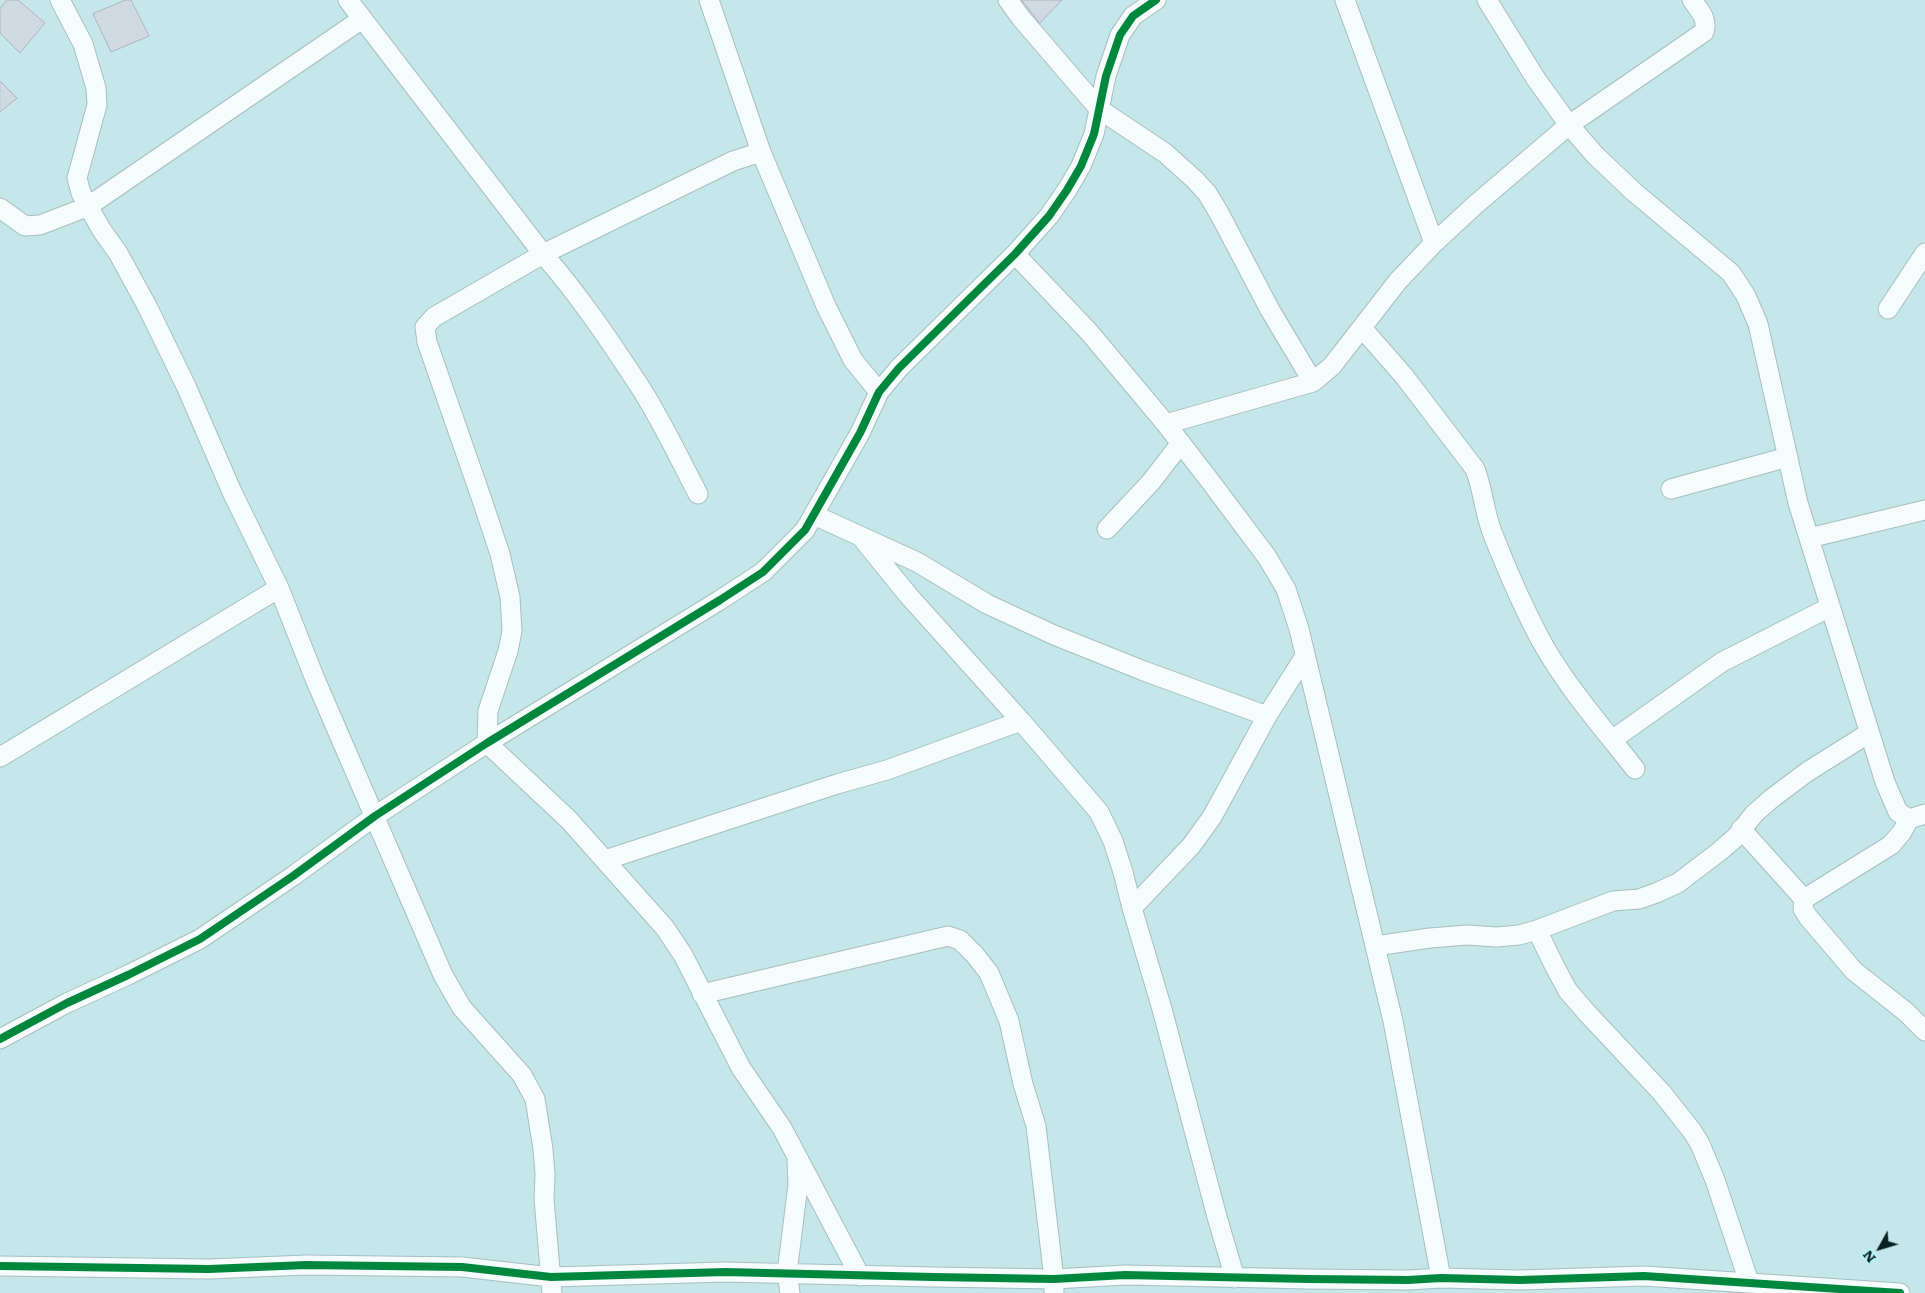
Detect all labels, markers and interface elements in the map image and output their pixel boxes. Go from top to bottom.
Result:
north arrow [1855,1223,1905,1273]
text: N [1857,1247,1880,1268]

